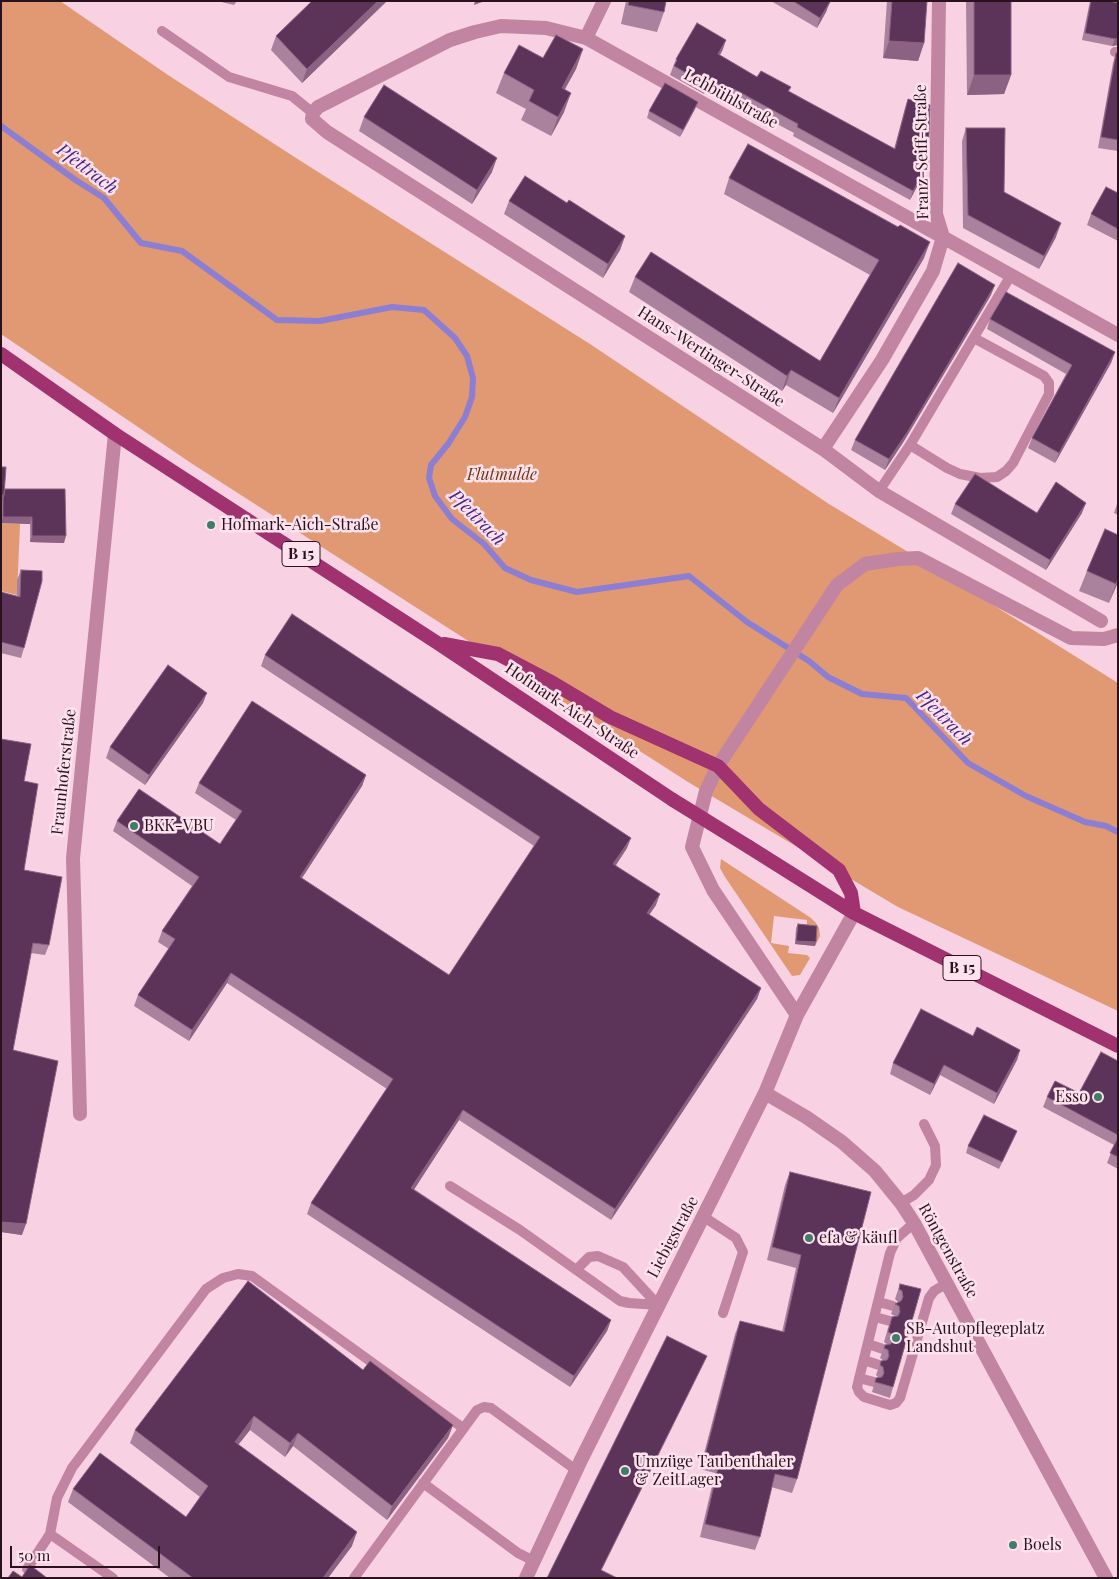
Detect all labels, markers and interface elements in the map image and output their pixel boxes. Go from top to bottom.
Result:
street label: Lehbühlstraße [681,65,781,133]
street label: Franz-Seiff-Straße [911,84,933,220]
water label: Pfettrach [52,139,122,199]
street label: Hans-Wertinger-Straße [634,302,788,412]
park label: Flutmulde [467,465,537,485]
water label: Pfettrach [444,485,510,551]
place label: Hofmark-Aich-Straße [221,515,379,535]
marker: Hofmark-Aich-Straße [205,519,217,531]
road number: B 15 [282,542,320,566]
street label: Hofmark-Aich-Straße [501,659,643,763]
water label: Pfettrach [911,685,977,751]
street label: Fraunhoferstraße [48,708,80,836]
place label: BKK-VBU [144,816,214,836]
marker: BKK-VBU [128,820,140,832]
road number: B 15 [943,956,981,980]
place label: Esso [1055,1087,1088,1107]
marker: Esso [1092,1091,1104,1103]
street label: Liebigstraße [643,1193,703,1281]
street label: Röntgenstraße [914,1200,982,1302]
place label: efa & käufl [819,1228,898,1248]
marker: efa & käufl [803,1232,815,1244]
place label: SB-Autopflegeplatz Landshut [906,1319,1045,1357]
marker: SB-Autopflegeplatz Landshut [890,1332,902,1344]
place label: Umzüge Taubenthaler & ZeitLager [635,1452,793,1490]
marker: Umzüge Taubenthaler & ZeitLager [619,1465,631,1477]
place label: Boels [1023,1535,1062,1555]
scale bar [12,1536,162,1568]
marker: Boels [1007,1539,1019,1551]
text: 50 m [18,1545,50,1565]

